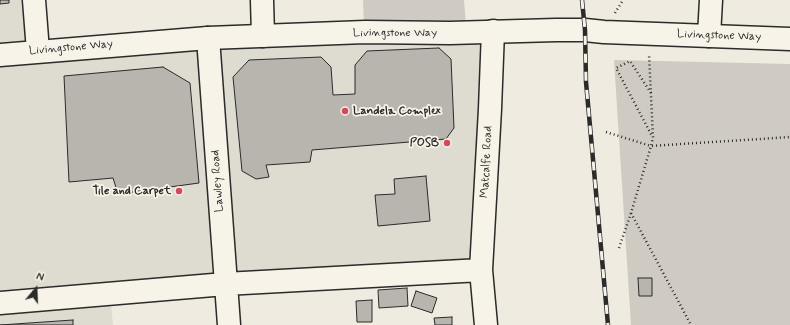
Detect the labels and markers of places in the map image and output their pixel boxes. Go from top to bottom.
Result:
place label: Landela Complex [353,104,441,118]
marker: Landela Complex [340,106,350,116]
place label: POSB [410,136,439,150]
marker: POSB [442,138,452,148]
place label: Tile and Carpet [92,184,171,198]
marker: Tile and Carpet [174,186,184,196]

